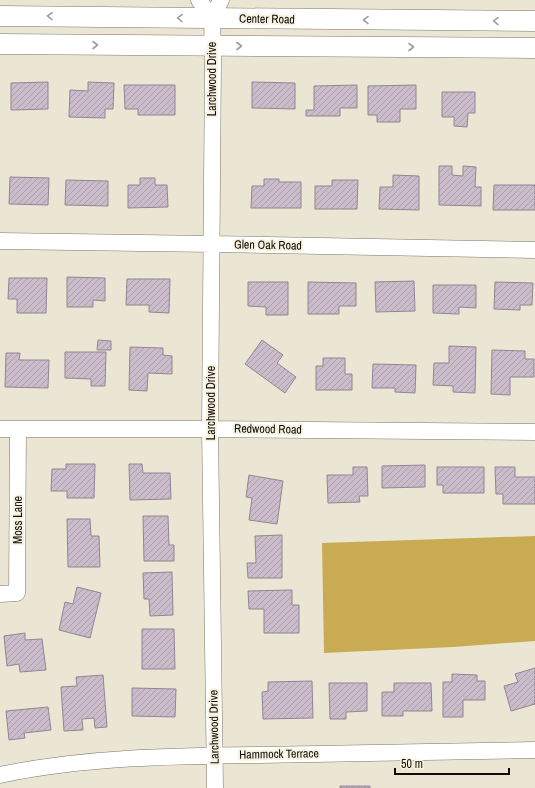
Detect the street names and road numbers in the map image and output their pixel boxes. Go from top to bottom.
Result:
street label: Center Road [239,11,295,27]
street label: Larchwood Drive [204,42,220,116]
street label: Glen Oak Road [234,236,302,254]
street label: Larchwood Drive [203,366,219,440]
street label: Redwood Road [234,420,302,438]
street label: Moss Lane [10,496,26,544]
street label: Larchwood Drive [205,690,223,764]
street label: Hammock Terrace [239,745,319,763]

